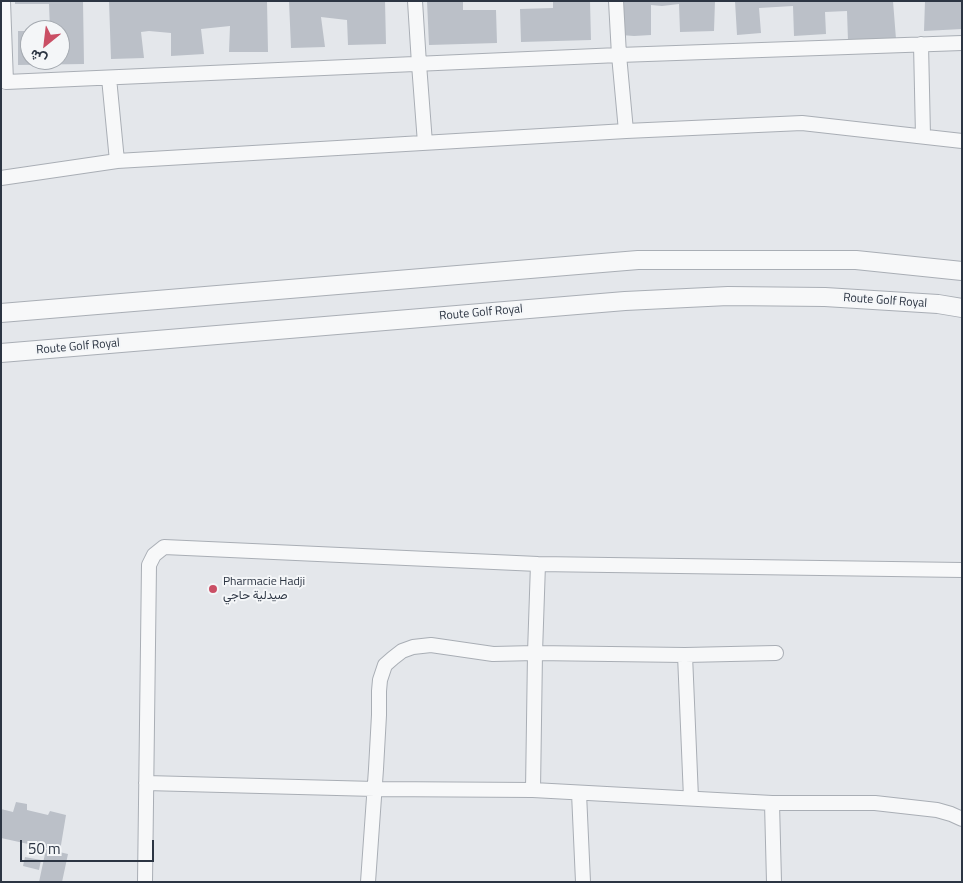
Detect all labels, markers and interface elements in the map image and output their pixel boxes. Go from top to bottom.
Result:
north arrow [20,20,70,70]
text: ش [26,44,50,71]
street label: Route Golf Royal [843,291,927,311]
street label: Route Golf Royal [439,302,523,324]
street label: Route Golf Royal [36,336,120,358]
place label: Pharmacie Hadji صيدلية حاجي [223,575,305,603]
marker: Pharmacie Hadji صيدلية حاجي [207,583,219,595]
scale bar [22,830,156,862]
text: 50 m [28,837,61,860]

